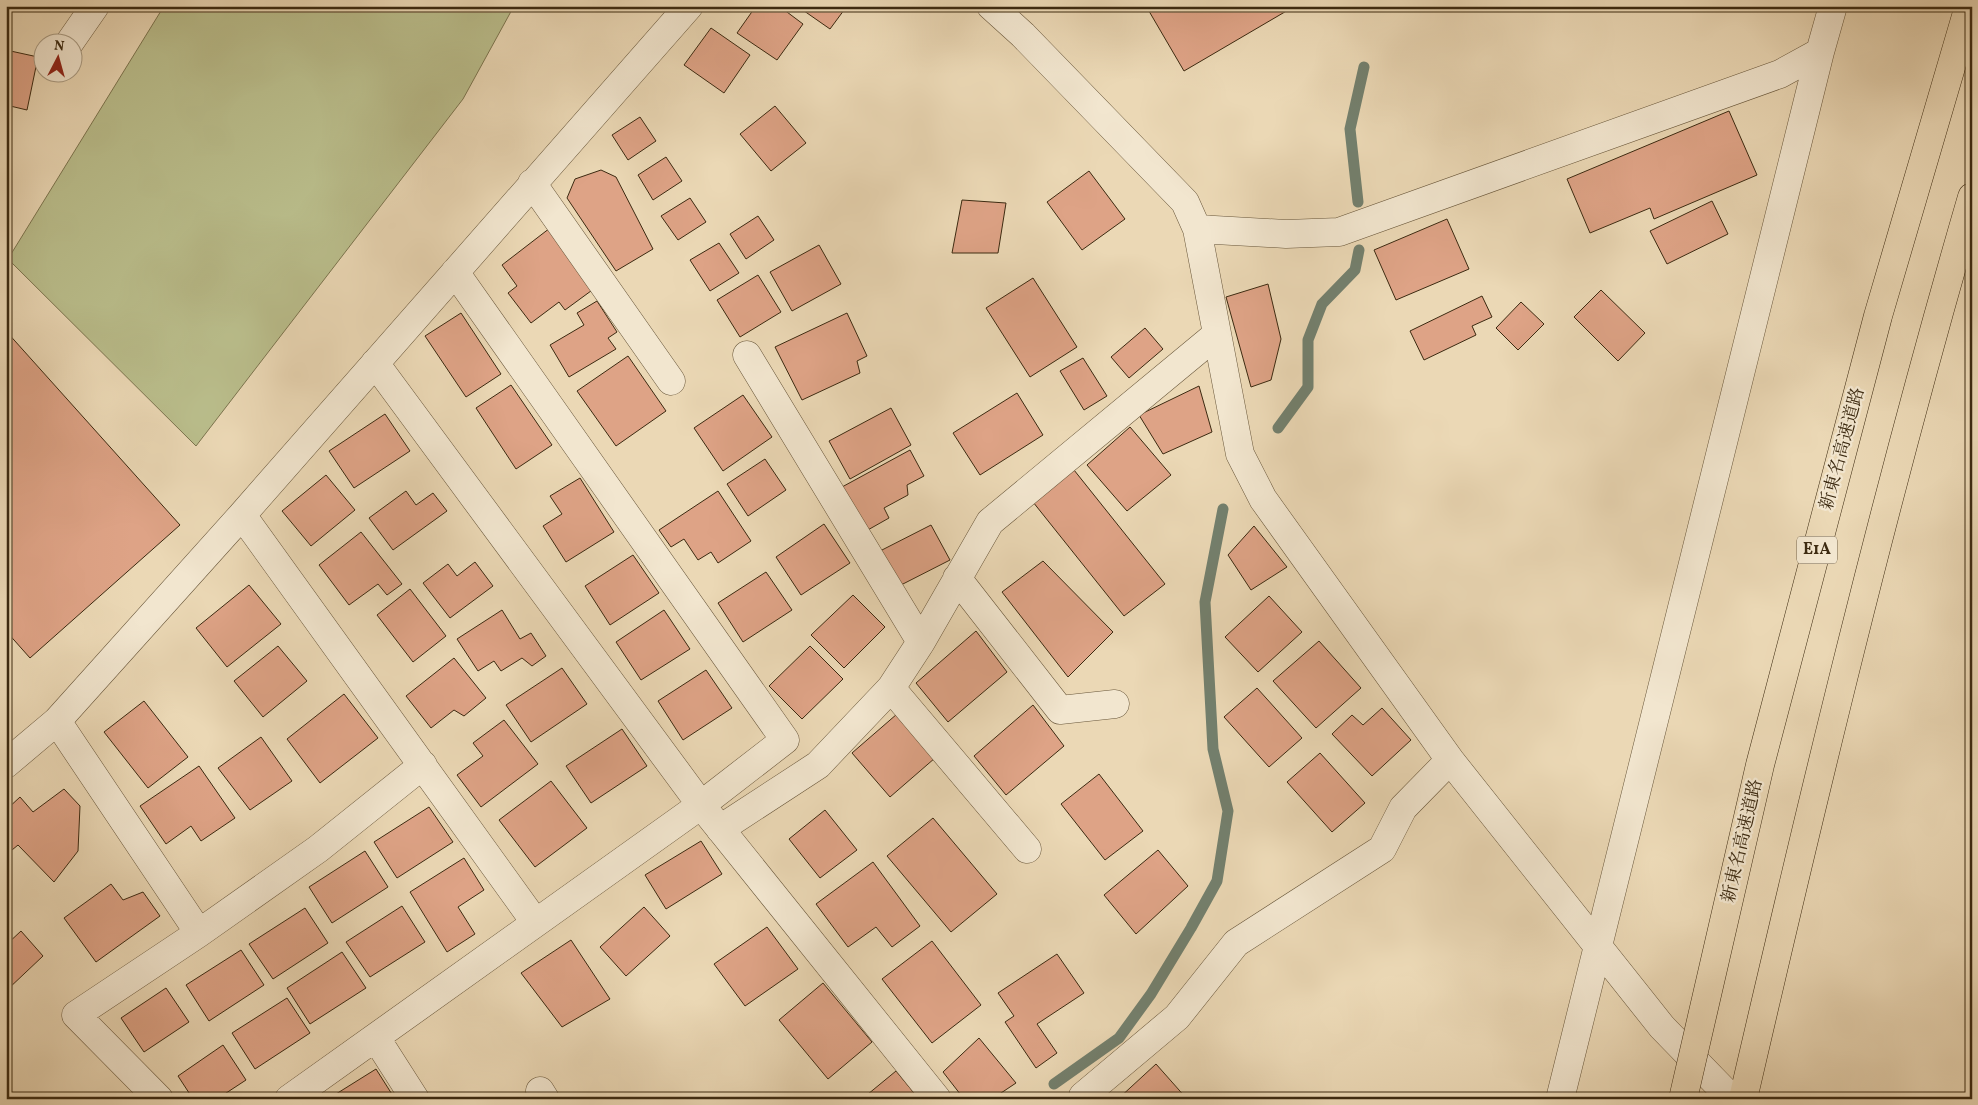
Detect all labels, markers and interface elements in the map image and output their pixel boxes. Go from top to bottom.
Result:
north arrow [32,32,82,82]
text: N [53,37,65,57]
street label: 新東名高速道路 [1815,385,1871,513]
road number: E1A [1797,536,1837,564]
street label: 新東名高速道路 [1717,777,1769,905]

